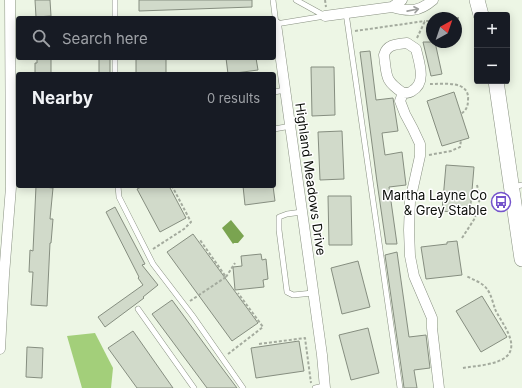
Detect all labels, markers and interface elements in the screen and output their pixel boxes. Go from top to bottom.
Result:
one-way arrow [407,5,420,13]
north arrow [426,12,462,48]
map controls [474,12,510,84]
button: + [474,12,510,48]
search box [16,16,276,60]
icon: search [30,27,52,49]
text: Search here [62,29,148,48]
button: − [474,48,510,84]
text: Nearby [32,88,93,108]
text: 0 results [207,90,260,106]
street label: Highland Meadows Drive [292,102,330,256]
place label: Martha Layne Co & Grey Stable [382,187,487,218]
bus stop icon: Martha Layne Co & Grey Stable [490,191,512,213]

